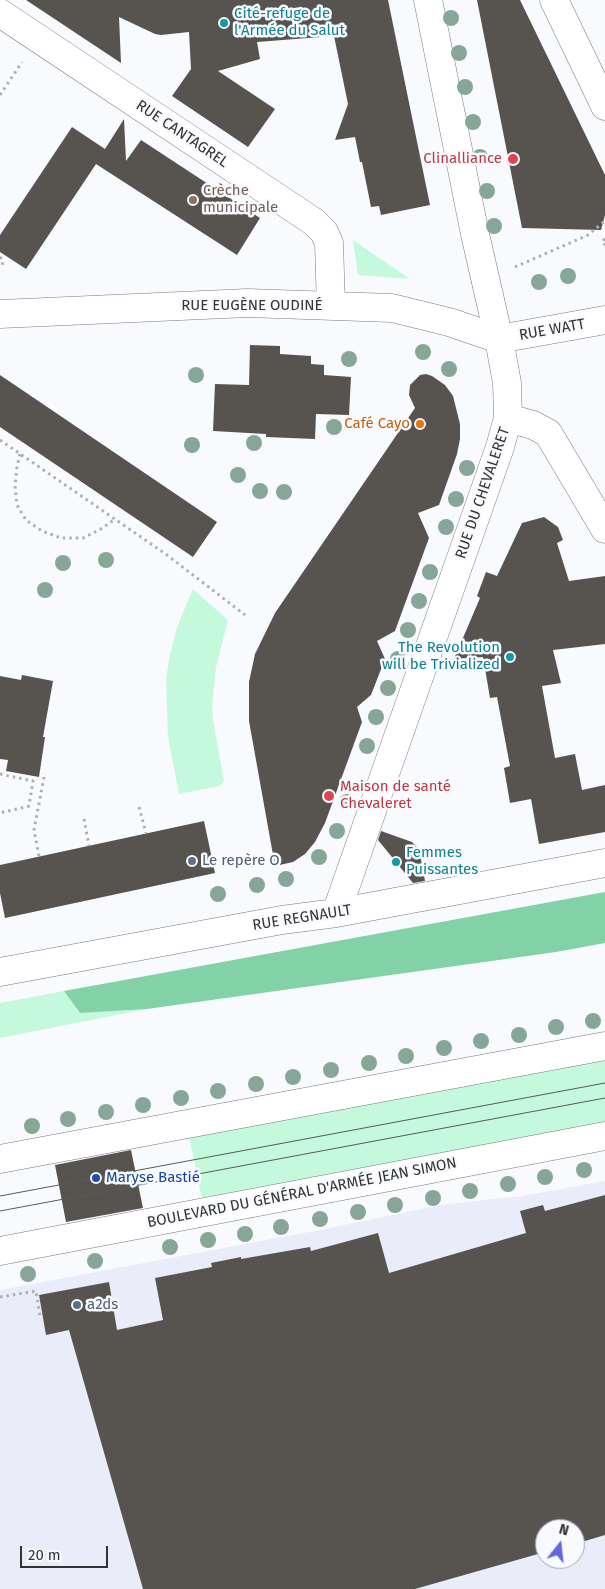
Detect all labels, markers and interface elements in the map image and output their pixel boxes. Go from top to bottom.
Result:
place label: Cité-refuge de l'Armée du Salut [234,5,345,40]
marker: Cité-refuge de l'Armée du Salut [218,17,230,29]
street label: RUE CANTAGREL [132,96,232,172]
place label: Clinalliance [423,150,502,168]
marker: Clinalliance [506,152,520,166]
place label: Crèche municipale [203,182,278,217]
marker: Crèche municipale [187,194,199,206]
street label: RUE EUGÈNE OUDINÉ [181,297,323,315]
street label: RUE WATT [518,315,586,345]
place label: Café Cayo [344,415,410,433]
marker: Café Cayo [414,418,426,430]
street label: RUE DU CHEVALERET [452,425,514,561]
place label: The Revolution will be Trivialized [382,639,500,674]
marker: The Revolution will be Trivialized [504,651,516,663]
place label: Maison de santé Chevaleret [340,778,451,813]
marker: Maison de santé Chevaleret [322,789,336,803]
place label: Femmes Puissantes [406,844,478,879]
place label: Le repère O [202,852,280,870]
marker: Le repère O [186,855,198,867]
marker: Femmes Puissantes [390,856,402,868]
street label: RUE REGNAULT [251,901,353,935]
street label: BOULEVARD DU GÉNÉRAL D'ARMÉE JEAN SIMON [146,1154,458,1232]
place label: Maryse Bastié [106,1169,200,1187]
marker: Maryse Bastié [90,1172,102,1184]
place label: a2ds [87,1296,118,1314]
marker: a2ds [71,1299,83,1311]
north arrow [535,1519,585,1569]
text: N [557,1521,571,1540]
scale bar [22,1536,110,1568]
text: 20 m [28,1546,61,1564]

